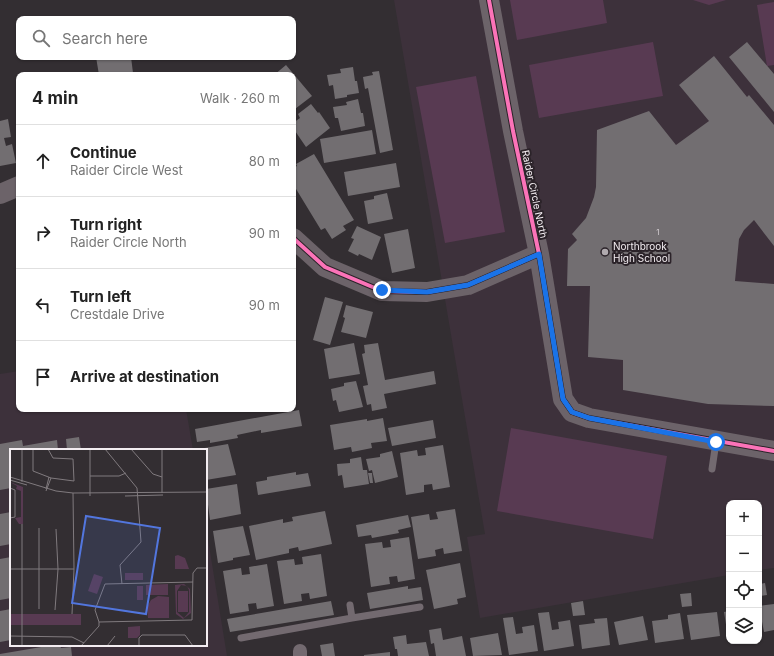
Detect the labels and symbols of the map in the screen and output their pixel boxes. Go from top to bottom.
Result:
street label: Raider Circle North [520,149,550,239]
house number: 1 [656,227,660,237]
place label: Northbrook High School [613,240,670,264]
marker: Northbrook High School [600,247,610,257]
route end [373,281,391,299]
route start [707,433,725,451]
inset map [10,449,207,646]

